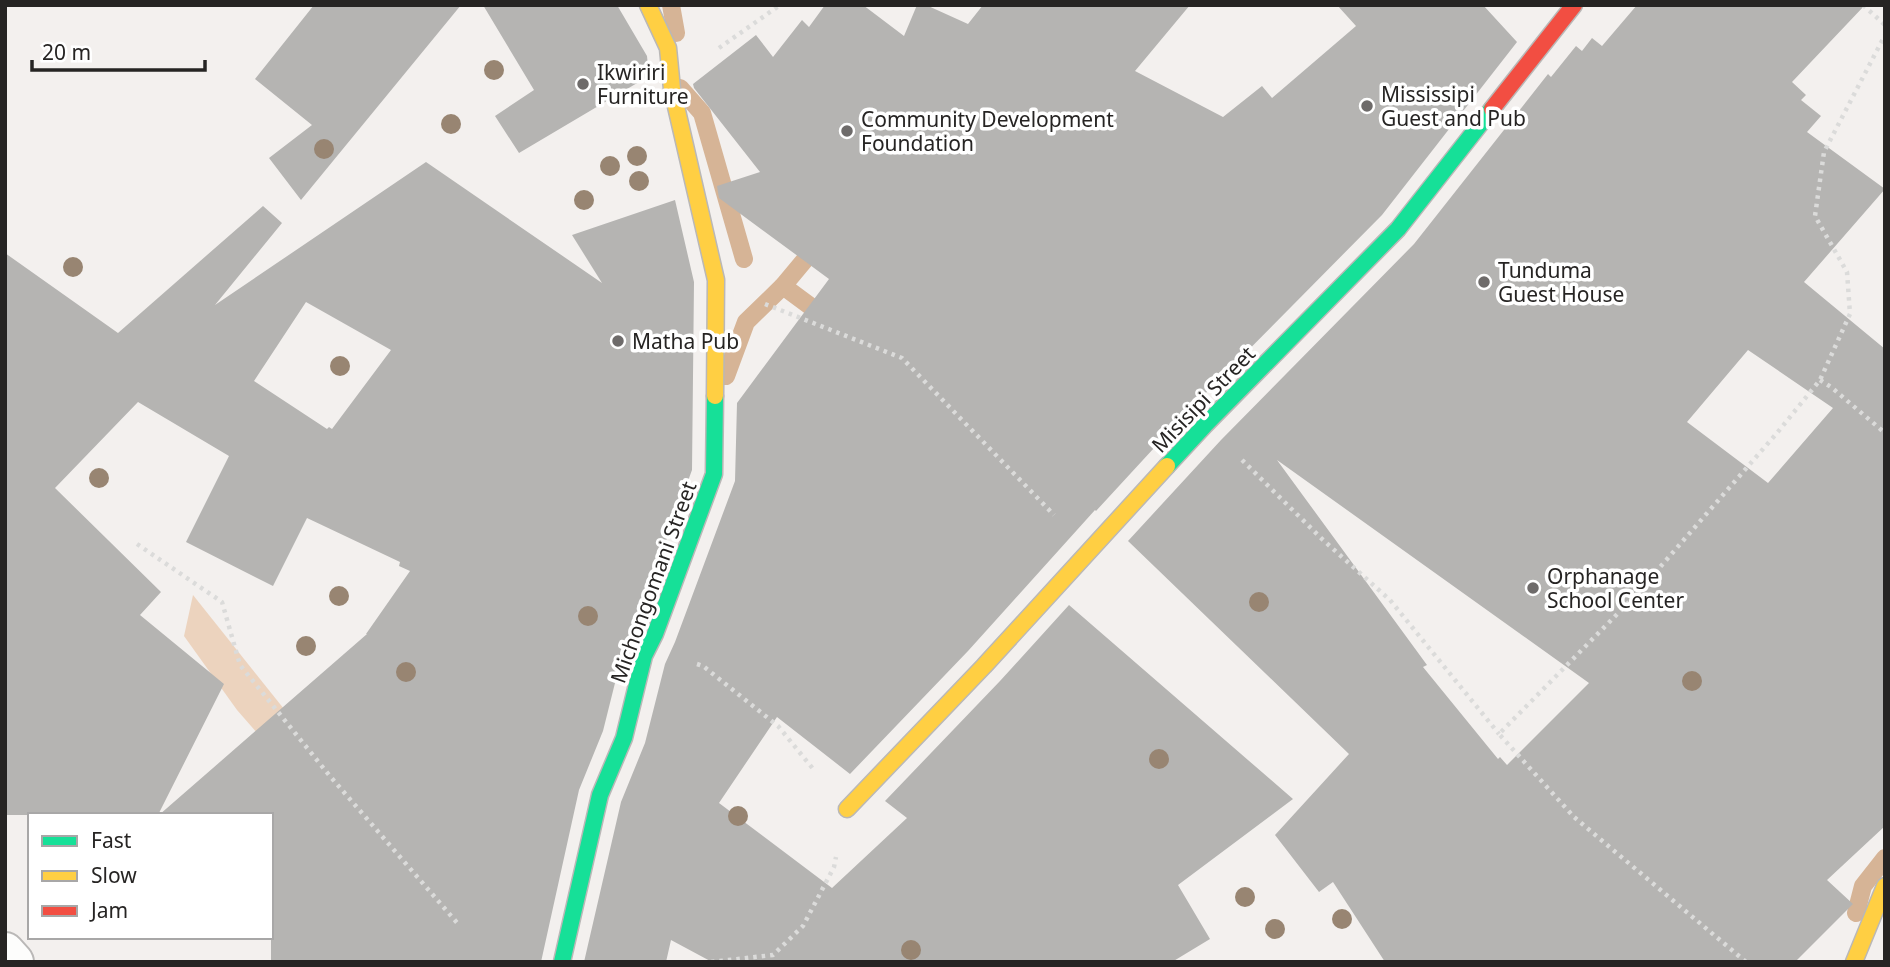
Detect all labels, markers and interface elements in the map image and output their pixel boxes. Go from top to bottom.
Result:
scale bar [32,28,205,72]
text: 20 m [42,38,91,66]
place label: Ikwiriri Furniture [597,58,689,110]
marker: Ikwiriri Furniture [575,76,591,92]
place label: Mississipi Guest and Pub [1381,80,1526,132]
marker: Mississipi Guest and Pub [1359,98,1375,114]
place label: Community Development Foundation [861,105,1114,157]
marker: Community Development Foundation [839,123,855,139]
place label: Tunduma Guest House [1498,256,1624,308]
marker: Tunduma Guest House [1476,274,1492,290]
place label: Matha Pub [632,327,739,355]
marker: Matha Pub [610,333,626,349]
street label: Misisipi Street [1145,339,1261,458]
street label: Michongomani Street [603,477,703,687]
place label: Orphanage School Center [1547,562,1684,614]
marker: Orphanage School Center [1525,580,1541,596]
legend [28,813,273,939]
text: Fast [91,826,132,854]
text: Slow [91,861,137,889]
text: Jam [89,896,128,924]

